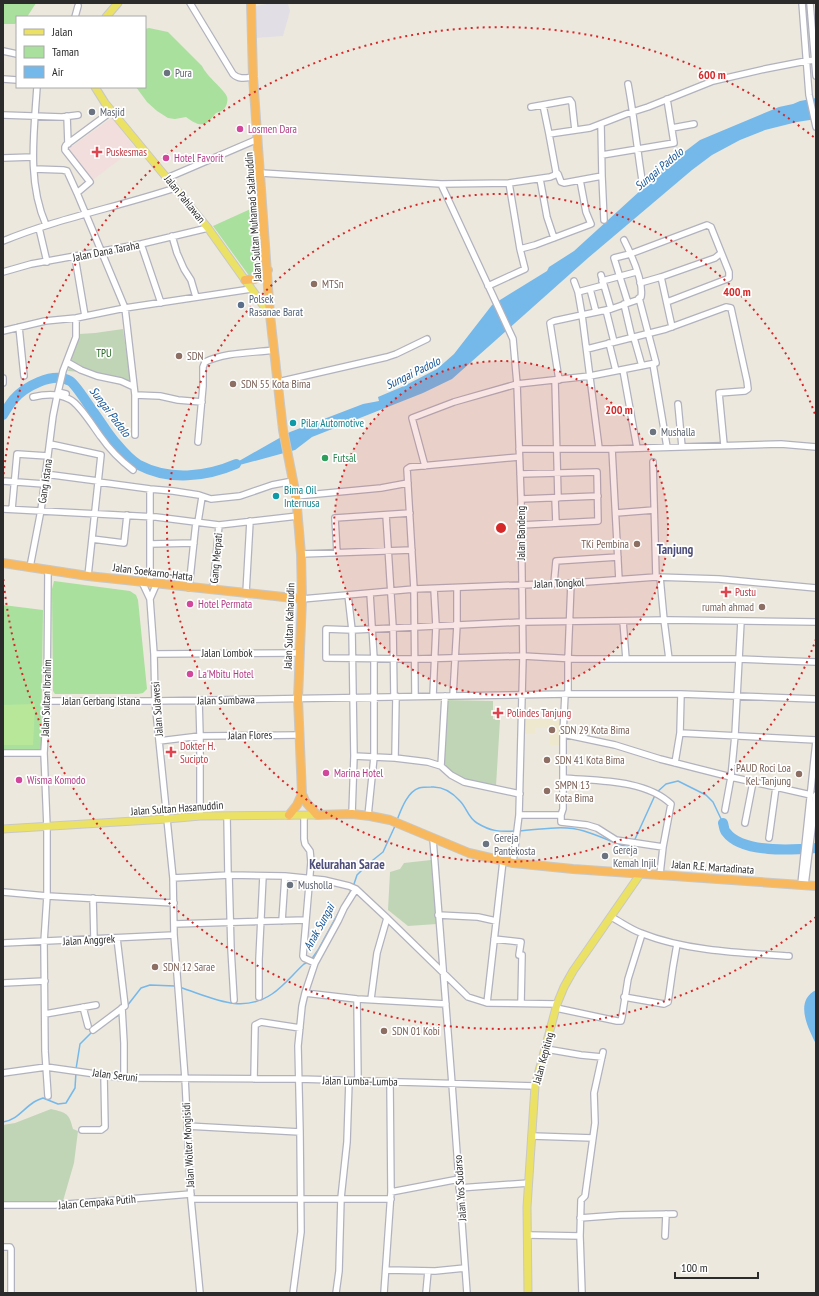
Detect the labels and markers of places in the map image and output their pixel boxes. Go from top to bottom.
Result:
place label: Pura [175,66,192,80]
marker: Pura [162,68,172,78]
place label: Masjid [100,105,125,119]
marker: Masjid [87,107,97,117]
place label: Losmen Dara [248,122,297,136]
marker: Losmen Dara [235,124,245,134]
place label: Puskesmas [106,145,147,159]
marker: Puskesmas [91,146,103,158]
place label: Hotel Favorit [174,151,223,165]
marker: Hotel Favorit [161,153,171,163]
place label: MTSn [322,277,344,291]
marker: MTSn [309,279,319,289]
place label: Polsek Rasanae Barat [249,292,303,319]
marker: Polsek Rasanae Barat [236,300,246,310]
place label: SDN [187,349,203,363]
marker: SDN [174,351,184,361]
place label: SDN 55 Kota Bima [241,377,311,391]
marker: SDN 55 Kota Bima [228,379,238,389]
place label: Pilar Automotive [301,416,365,430]
marker: Pilar Automotive [288,418,298,428]
place label: Mushalla [661,425,695,439]
marker: Mushalla [648,427,658,437]
place label: Futsal [333,451,356,465]
marker: Futsal [320,453,330,463]
place label: Bima Oil Internusa [284,483,320,510]
marker: Bima Oil Internusa [271,491,281,501]
centre of rings [494,521,508,535]
place label: TKi Pembina [581,537,629,551]
marker: TKi Pembina [632,539,642,549]
place label: Pustu [735,585,756,599]
marker: Pustu [720,586,732,598]
place label: Hotel Permata [198,597,252,611]
marker: Hotel Permata [185,599,195,609]
place label: rumah ahmad [702,600,754,614]
marker: rumah ahmad [757,602,767,612]
place label: La'Mbitu Hotel [198,667,254,681]
marker: La'Mbitu Hotel [185,669,195,679]
place label: Polindes Tanjung [507,706,571,720]
marker: Polindes Tanjung [492,707,504,719]
place label: SDN 29 Kota Bima [560,723,630,737]
marker: SDN 29 Kota Bima [547,725,557,735]
place label: Dokter H. Sucipto [180,739,216,766]
marker: Dokter H. Sucipto [165,746,177,758]
place label: SDN 41 Kota Bima [555,753,625,767]
marker: SDN 41 Kota Bima [542,755,552,765]
place label: PAUD Roci Loa Kel. Tanjung [736,761,791,788]
place label: Marina Hotel [334,766,383,780]
marker: Marina Hotel [321,768,331,778]
marker: PAUD Roci Loa Kel. Tanjung [794,769,804,779]
place label: Wisma Komodo [27,773,86,787]
marker: Wisma Komodo [14,775,24,785]
place label: SMPN 13 Kota Bima [555,778,594,805]
marker: SMPN 13 Kota Bima [542,786,552,796]
place label: Gereja Pantekosta [494,831,535,858]
marker: Gereja Pantekosta [481,839,491,849]
place label: Gereja Kemah Injil [613,843,656,870]
marker: Gereja Kemah Injil [600,851,610,861]
place label: Musholla [298,878,333,892]
marker: Musholla [285,880,295,890]
place label: SDN 12 Sarae [163,960,215,974]
marker: SDN 12 Sarae [150,962,160,972]
place label: SDN 01 Kobi [392,1024,440,1038]
marker: SDN 01 Kobi [379,1026,389,1036]

